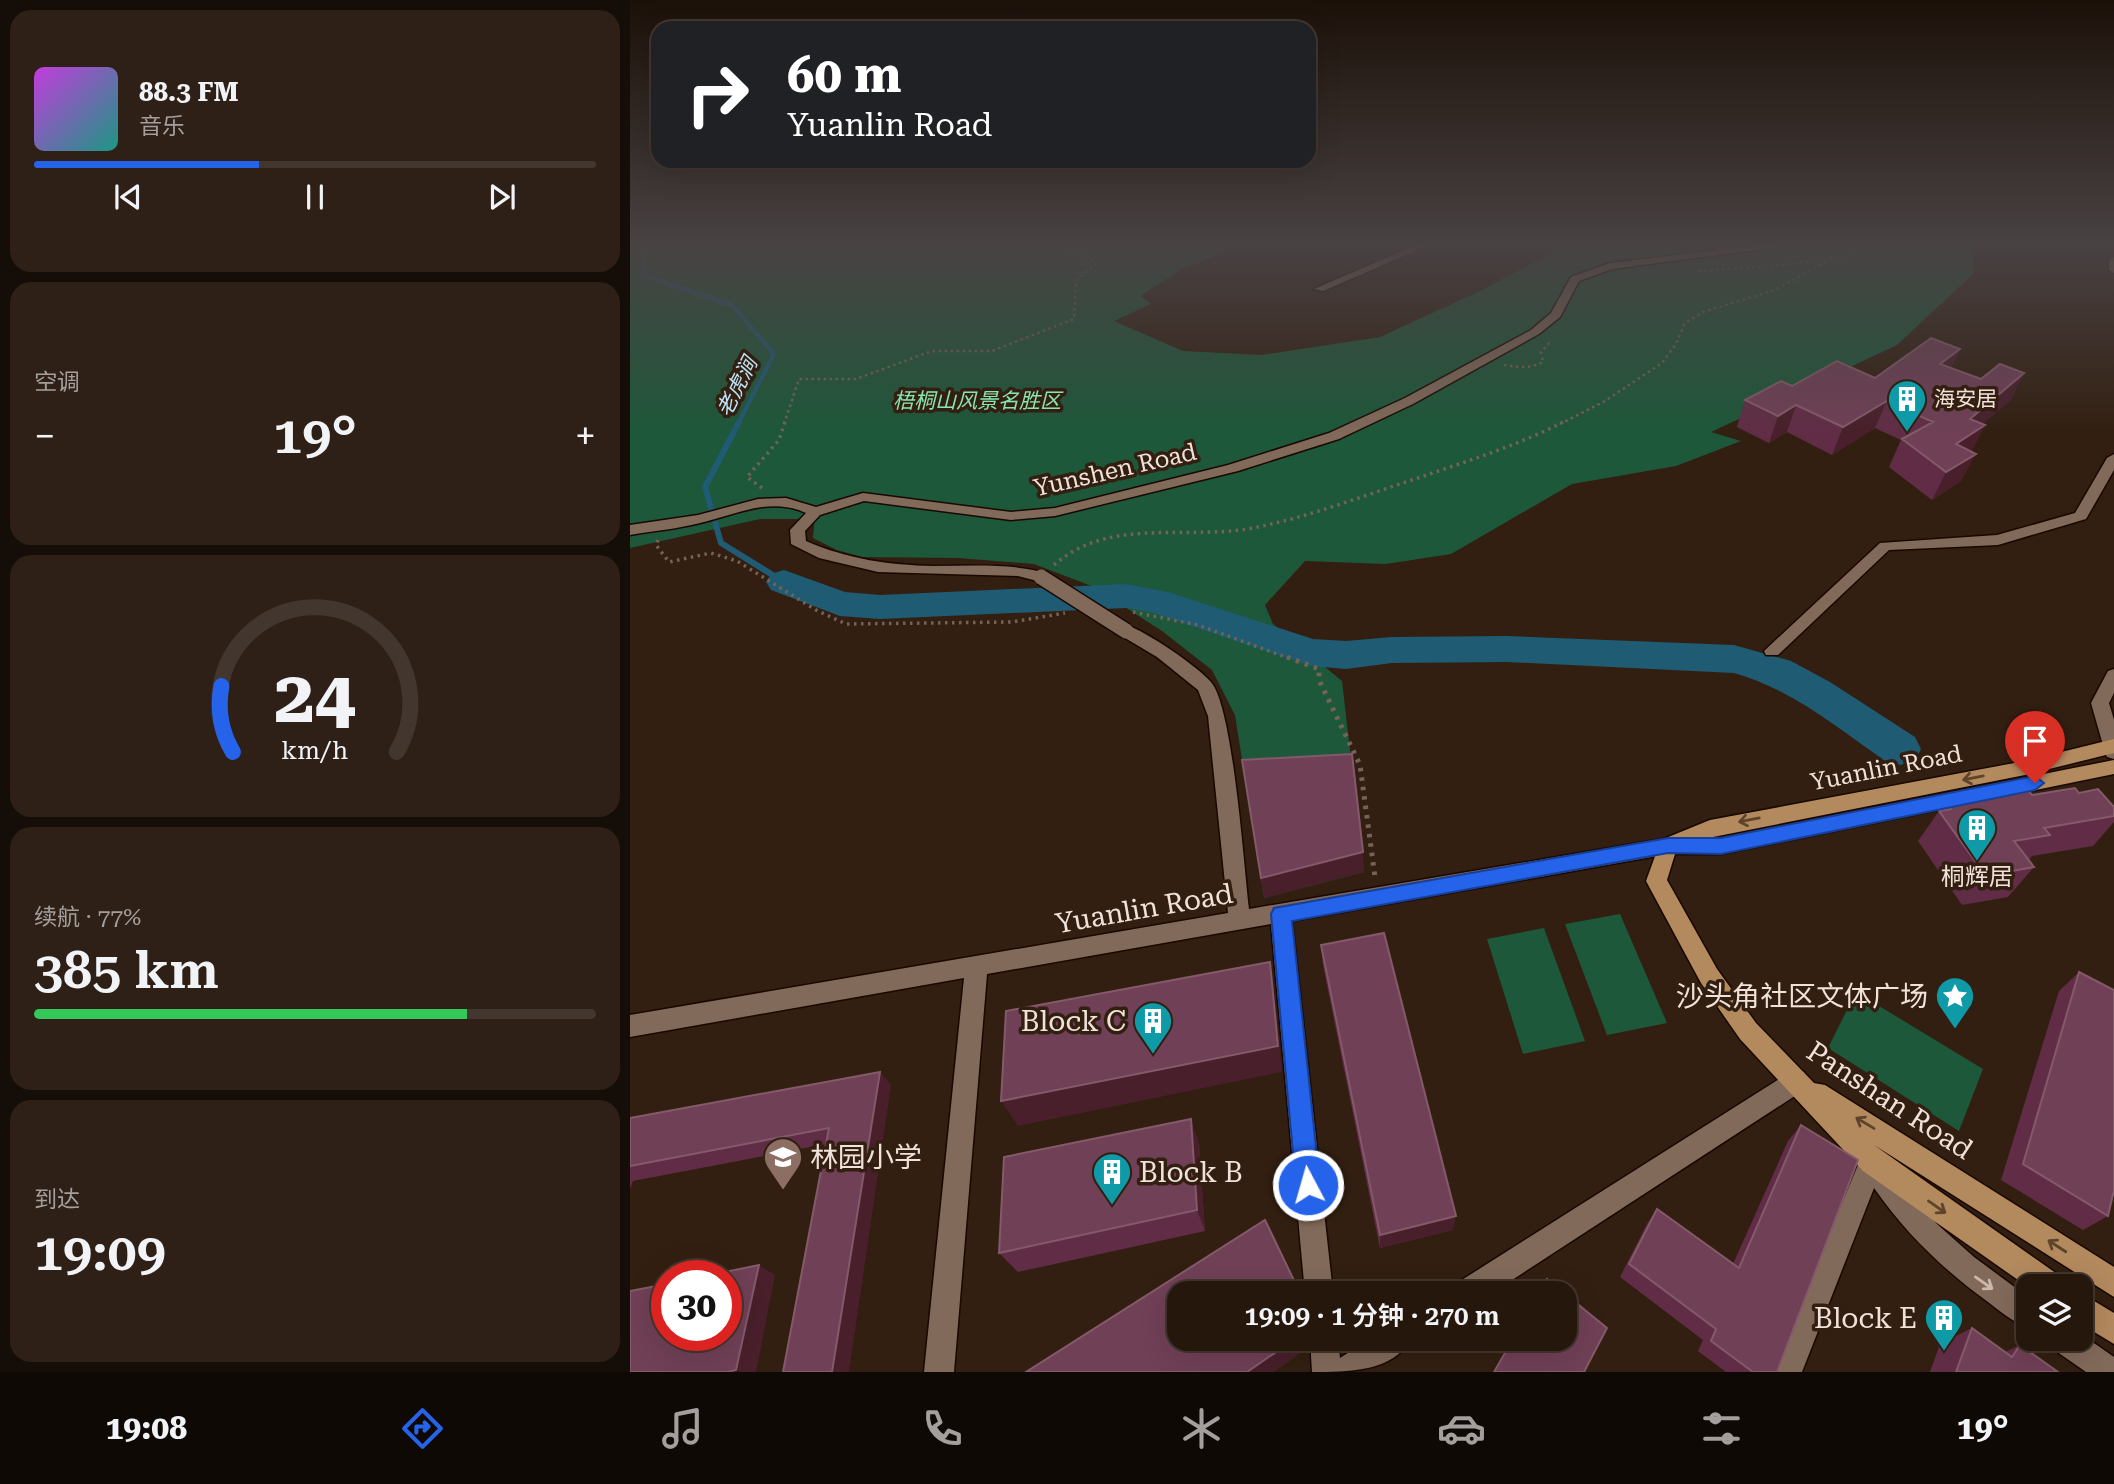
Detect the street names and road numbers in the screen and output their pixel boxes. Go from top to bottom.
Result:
street label: Yunshen Road [1031,438,1199,502]
street label: Yuanlin Road [1808,740,1964,796]
street label: Yuanlin Road [1053,877,1235,940]
street label: Panshan Road [1801,1035,1979,1166]

